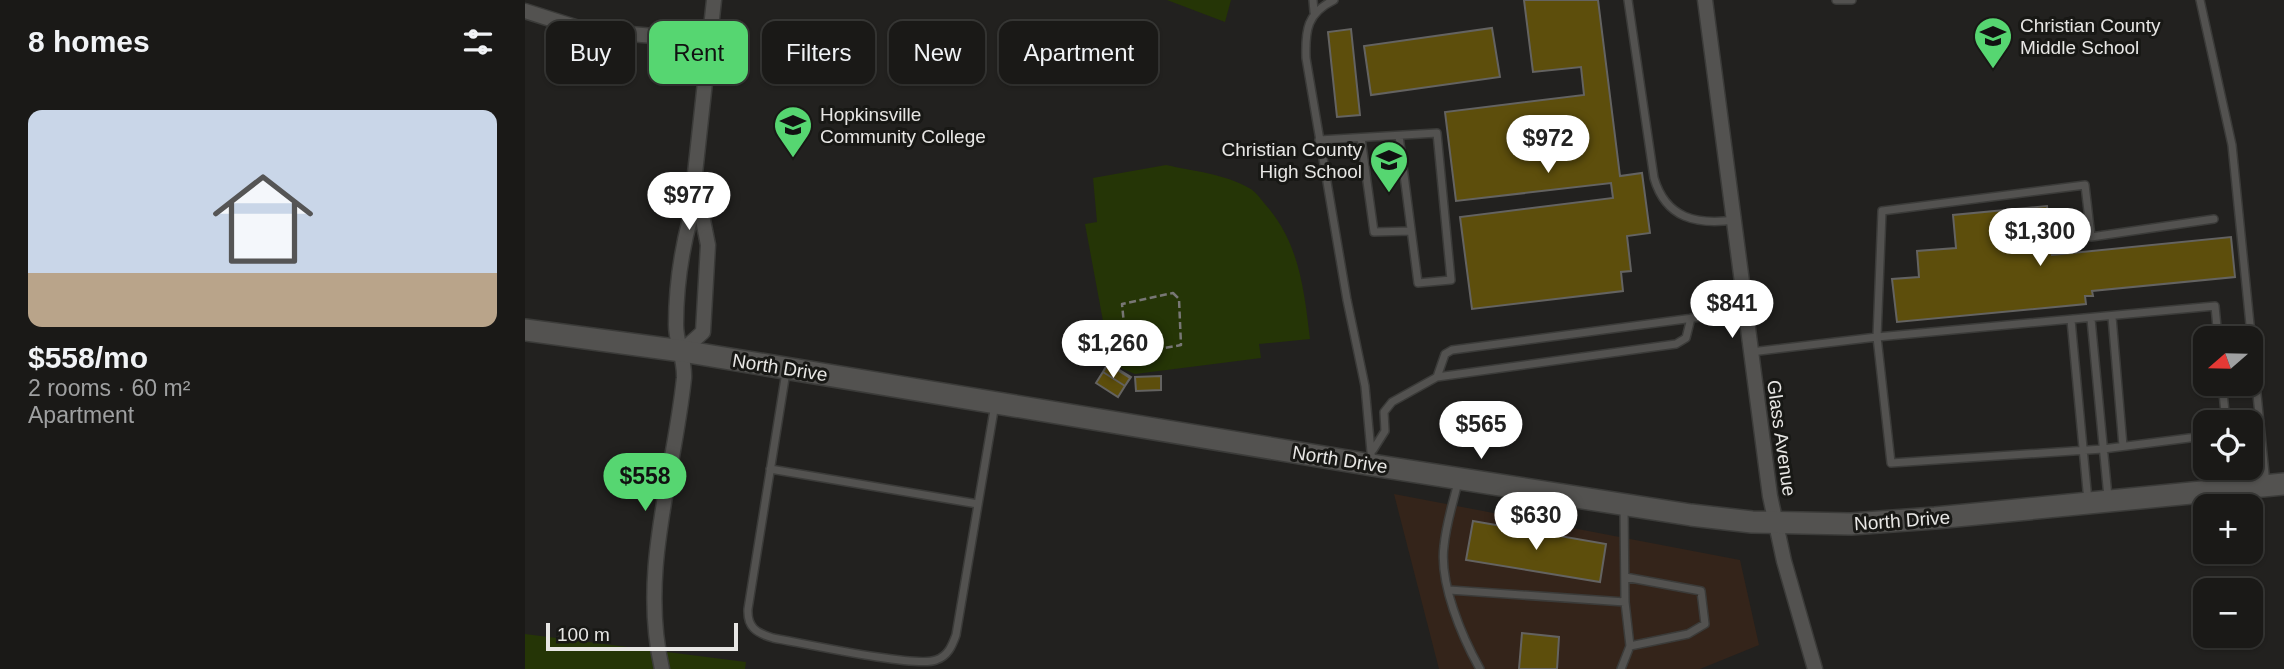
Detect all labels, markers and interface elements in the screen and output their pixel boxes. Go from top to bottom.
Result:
school or university icon: Christian County Middle School [1972,15,2014,70]
place label: Christian County Middle School [2020,15,2161,58]
chip: Buy [546,21,635,84]
chip: Rent [649,21,748,84]
chip: Filters [762,21,875,84]
chip: New [889,21,985,84]
chip: Apartment [999,21,1158,84]
icon: filters [459,23,497,61]
text: 8 homes [28,25,150,58]
school or university icon: Hopkinsville Community College [772,104,814,159]
place label: Hopkinsville Community College [820,104,986,147]
pin: $972 [1507,116,1589,175]
text: $972 [1522,125,1574,151]
place label: Christian County High School [1222,139,1362,182]
school or university icon: Christian County High School [1368,139,1410,194]
icon: home [200,156,326,282]
pin: $977 [648,173,730,232]
text: $977 [663,182,715,208]
pin: $1,300 [1983,208,2097,268]
text: $1,300 [2005,218,2075,244]
pin: $841 [1691,280,1773,340]
text: $841 [1706,290,1758,316]
pin: $1,260 [1056,320,1170,380]
north arrow [2193,326,2263,396]
map controls [2193,326,2263,648]
text: $1,260 [1078,330,1148,356]
text: $558/mo [28,341,148,374]
street label: North Drive [731,350,829,385]
text: 2 rooms · 60 m² [28,375,190,401]
street label: Glass Avenue [1763,379,1800,497]
text: Apartment [28,402,134,428]
pin: $565 [1440,402,1522,461]
button: locate [2193,410,2263,480]
text: $565 [1455,411,1507,437]
street label: North Drive [1291,442,1389,477]
pin: $558 [604,454,686,513]
text: $558 [619,463,671,489]
pin: $630 [1495,492,1577,552]
button: + [2193,494,2263,564]
text: $630 [1510,502,1562,528]
street label: North Drive [1853,507,1951,534]
button: − [2193,578,2263,648]
scale bar [546,620,739,652]
text: 100 m [557,624,610,645]

